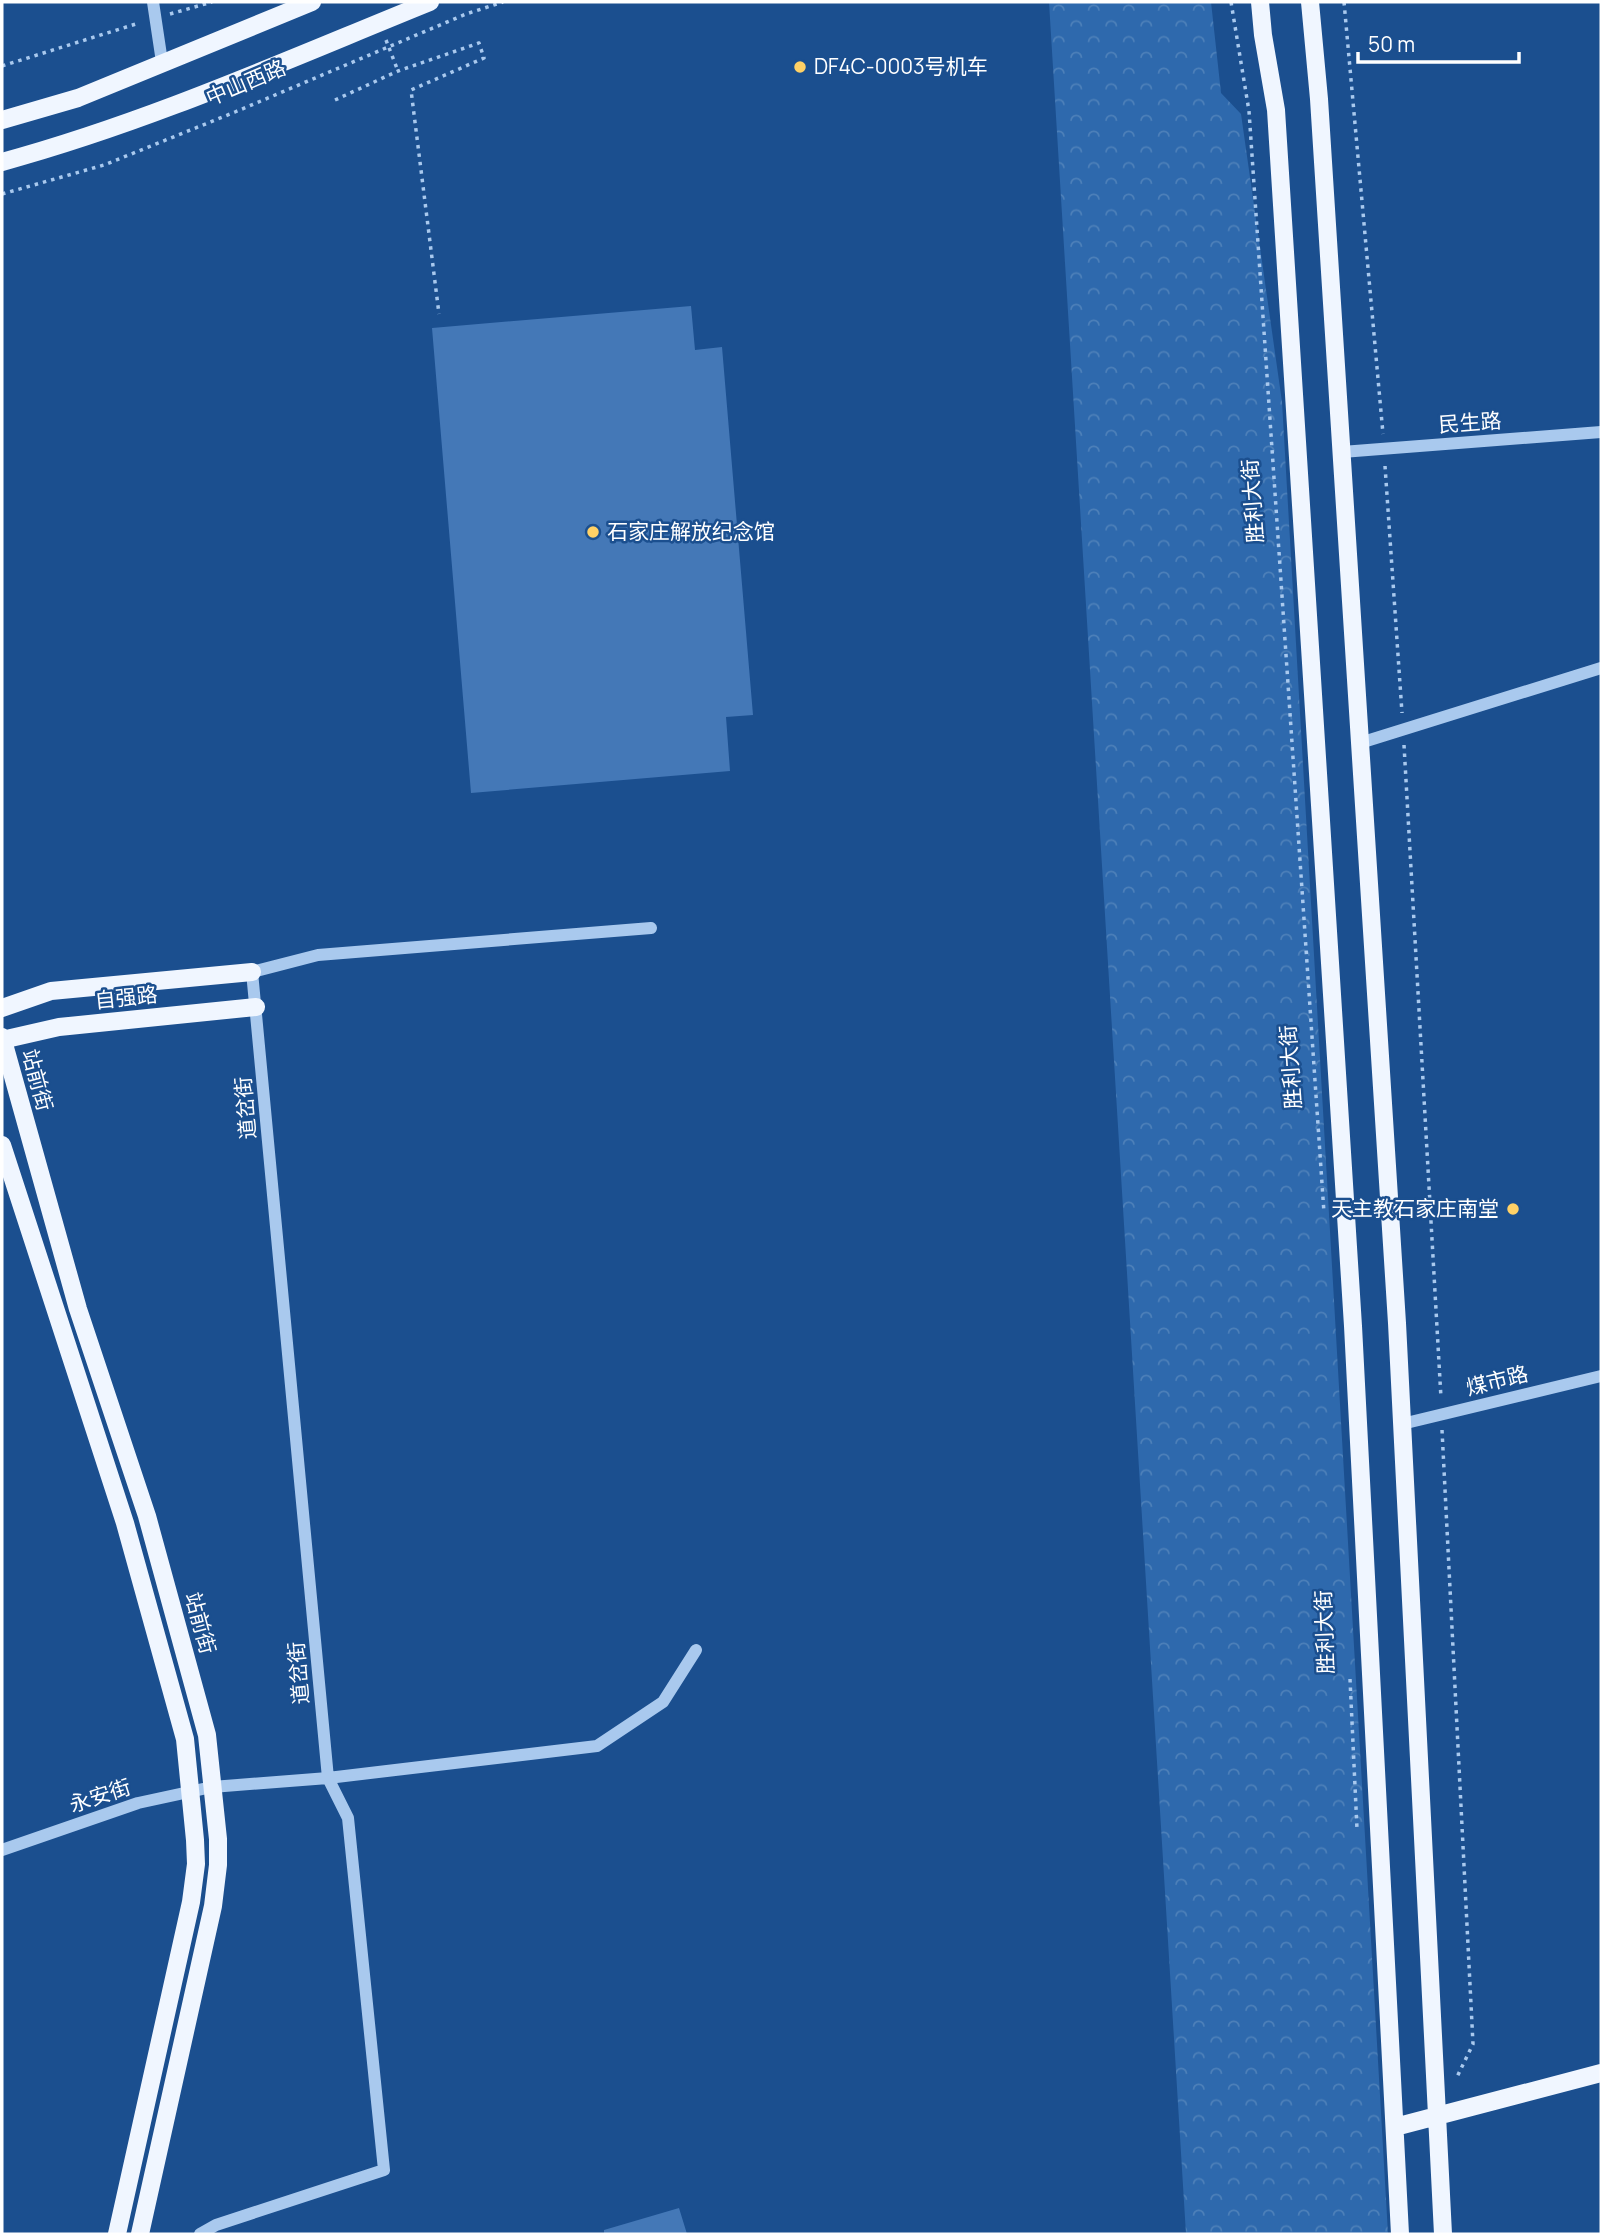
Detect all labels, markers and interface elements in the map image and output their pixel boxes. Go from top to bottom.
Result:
scale bar [1358,21,1519,65]
text: 50 m [1368,30,1415,58]
place label: DF4C-0003号机车 [814,52,988,80]
street label: 中山西路 [201,53,290,111]
marker: DF4C-0003号机车 [792,59,808,75]
street label: 民生路 [1438,406,1502,438]
street label: 胜利大街 [1235,458,1269,544]
place label: 石家庄解放纪念馆 [607,517,775,545]
marker: 石家庄解放纪念馆 [585,524,601,540]
street label: 自强路 [93,980,159,1014]
street label: 胜利大街 [1273,1024,1307,1110]
street label: 站前街 [16,1046,60,1114]
street label: 道岔街 [228,1075,262,1141]
place label: 天主教石家庄南堂 [1331,1194,1499,1222]
marker: 天主教石家庄南堂 [1505,1201,1521,1217]
street label: 煤市路 [1463,1359,1531,1401]
street label: 站前街 [179,1589,223,1657]
street label: 胜利大街 [1309,1590,1339,1674]
street label: 道岔街 [281,1640,315,1706]
street label: 永安街 [65,1772,134,1818]

